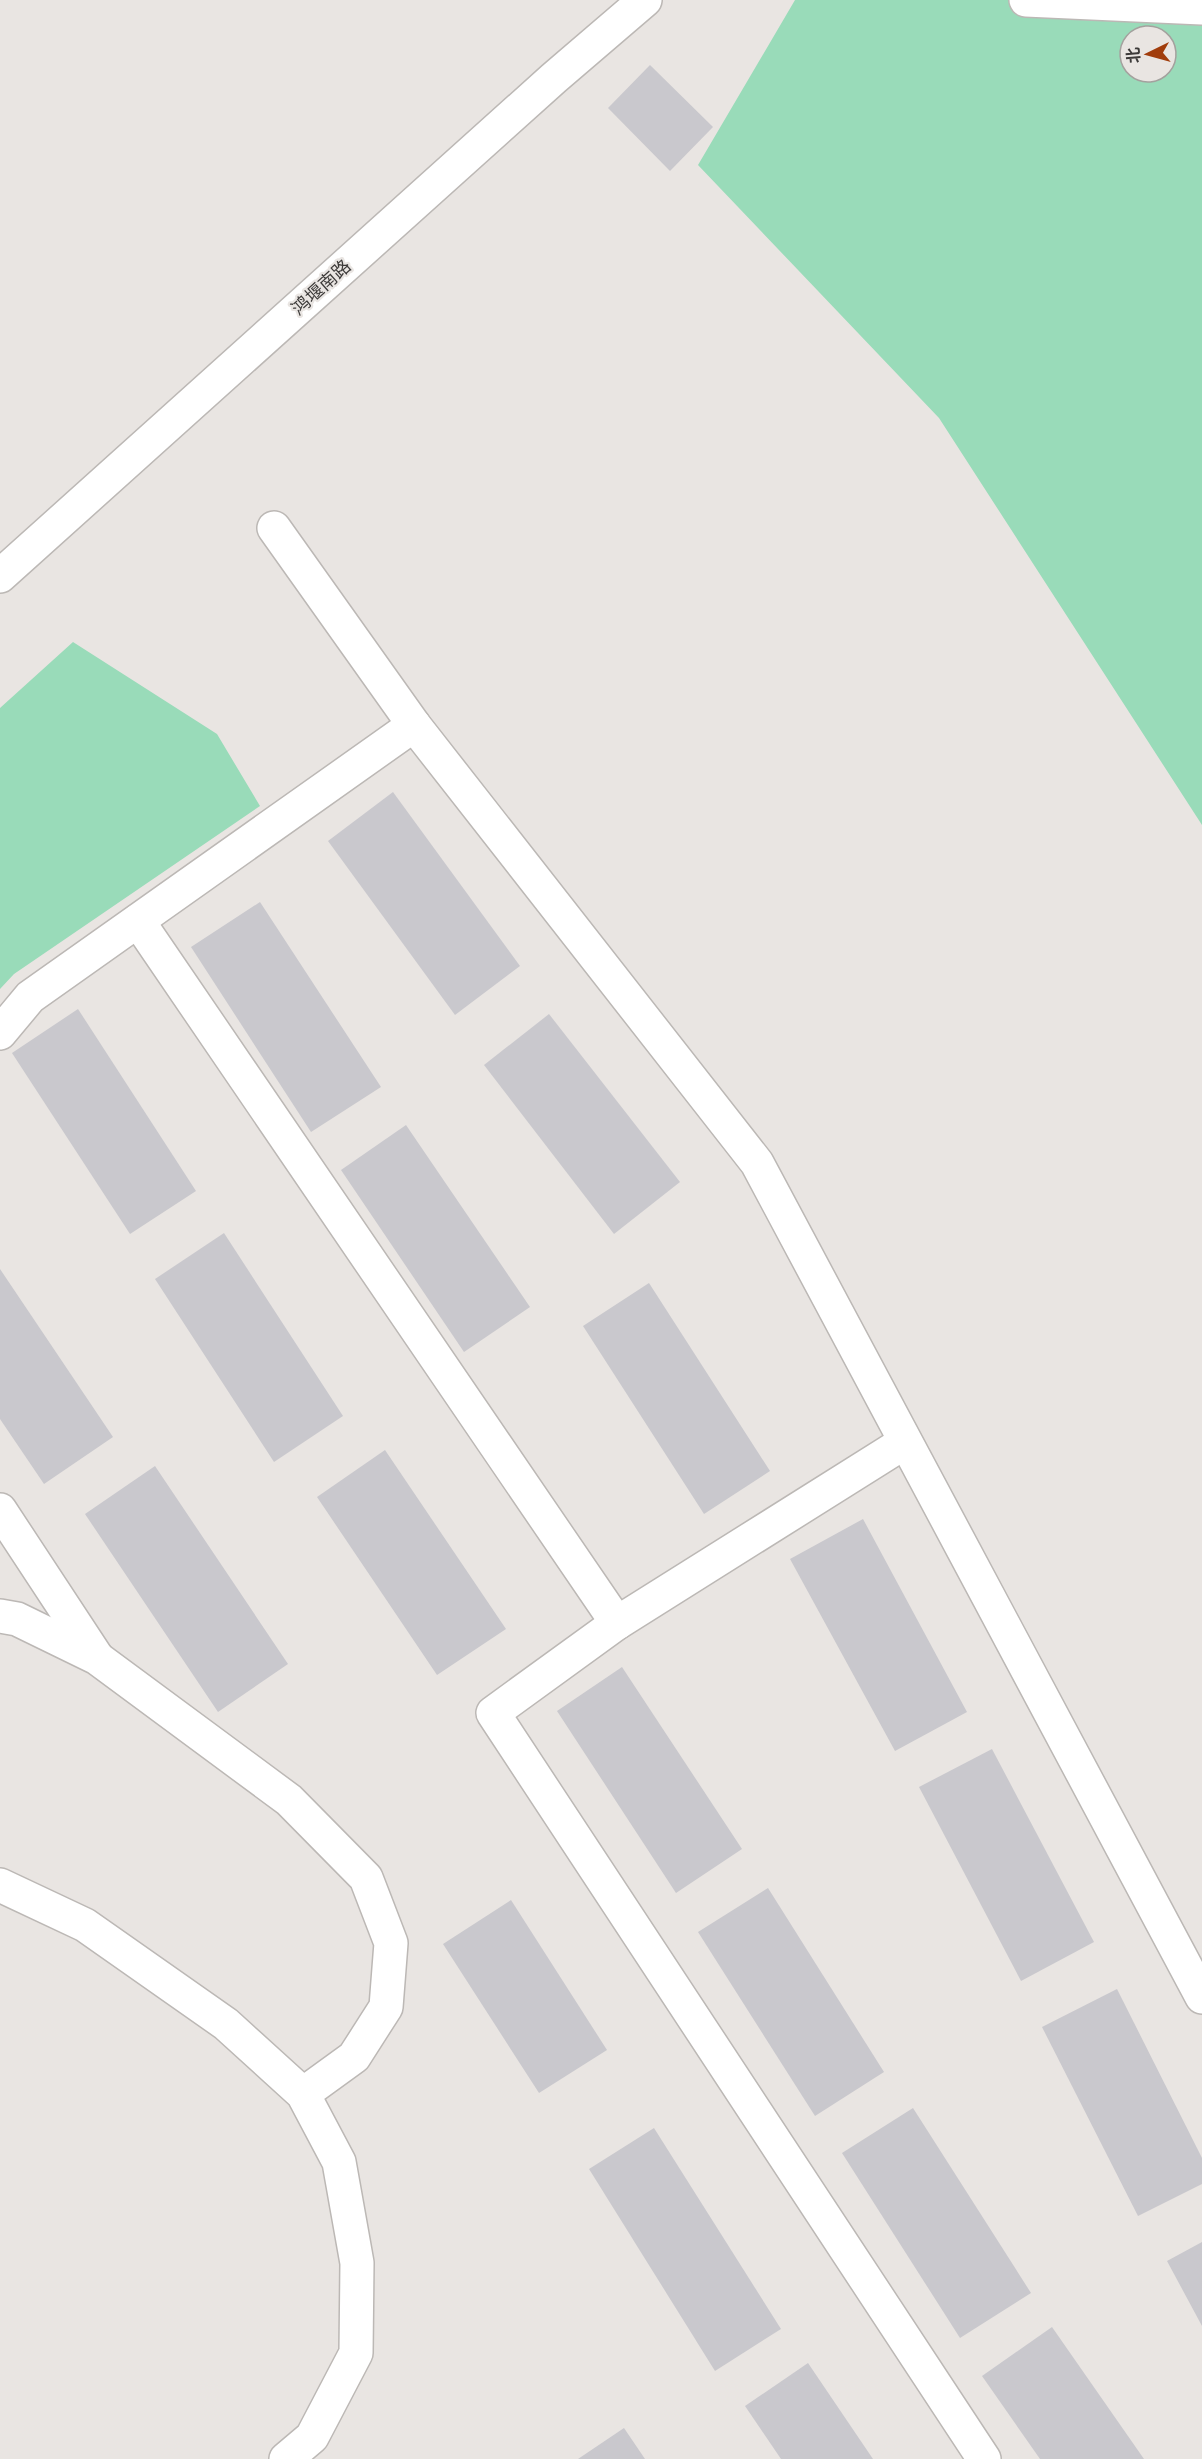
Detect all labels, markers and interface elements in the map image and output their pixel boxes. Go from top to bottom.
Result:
north arrow [1118,24,1178,84]
text: 北 [1121,46,1145,64]
street label: 鸿堰南路 [286,254,356,320]

